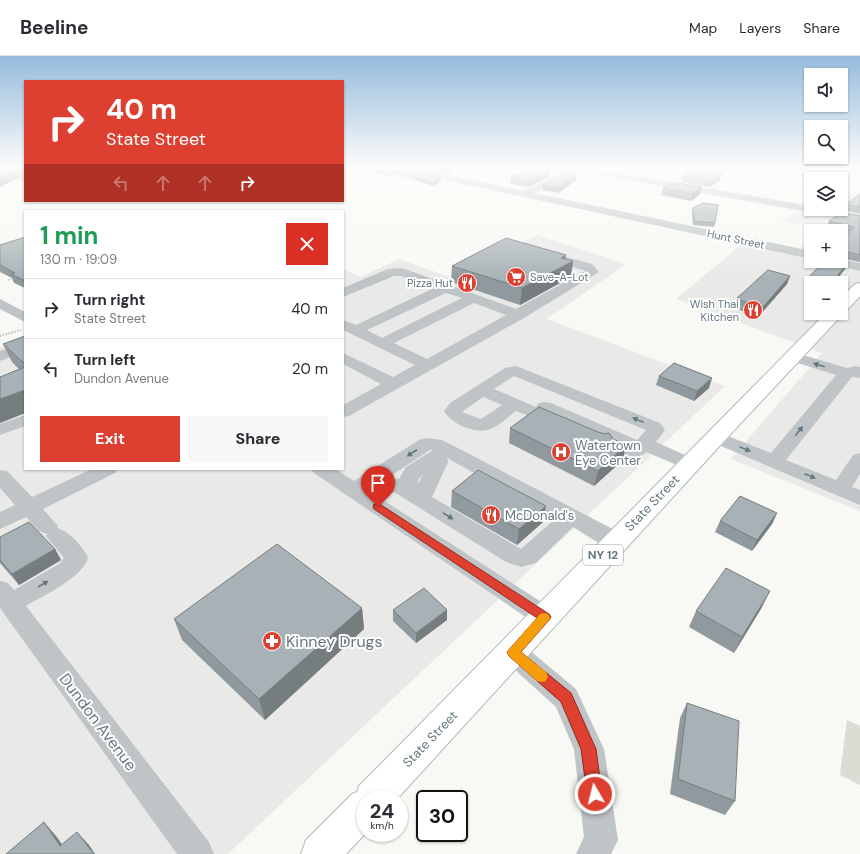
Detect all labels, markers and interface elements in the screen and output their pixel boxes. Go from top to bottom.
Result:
text: Beeline [20,15,88,40]
text: Map [689,19,717,37]
text: Layers [739,19,781,37]
text: Share [803,19,840,37]
map controls [804,68,848,320]
button: sound [804,68,848,112]
text: 40 m [106,91,177,128]
icon: right [40,96,92,148]
button: search [804,120,848,164]
text: State Street [106,127,206,151]
icon: left [110,172,132,194]
icon: ahead [152,172,174,194]
icon: ahead [194,172,216,194]
icon: right [236,172,258,194]
button: layers [804,172,848,216]
text: 1 min [40,220,98,251]
button: close [286,223,328,265]
button: + [804,224,848,268]
street label: Hunt Street [706,226,766,252]
text: 130 m · 19:09 [40,251,117,268]
supermarket icon: Save-A-Lot [505,266,527,288]
place label: Save-A-Lot [530,270,589,284]
restaurant icon: Pizza Hut [456,272,478,294]
place label: Pizza Hut [407,276,453,290]
button: − [804,276,848,320]
text: Turn right [74,290,145,310]
place label: Wish Thai Kitchen [690,297,739,324]
icon: right [40,298,62,320]
text: 40 m [291,299,328,319]
restaurant icon: Wish Thai Kitchen [742,299,764,321]
text: State Street [74,310,146,327]
text: Turn left [74,350,135,370]
icon: left [40,358,62,380]
text: 20 m [292,359,328,379]
one-way arrow [813,362,825,368]
text: Dundon Avenue [74,370,169,387]
button: Exit [40,416,180,462]
button: Share [188,416,328,462]
one-way arrow [632,417,644,423]
one-way arrow [794,426,803,437]
place label: Watertown Eye Center [575,437,641,469]
hospital icon: Watertown Eye Center [550,441,572,463]
one-way arrow [739,447,751,453]
one-way arrow [406,450,418,457]
pin [361,466,395,507]
street label: State Street [621,471,683,535]
icon: arrive [367,472,389,494]
one-way arrow [805,474,817,480]
restaurant icon: McDonald's [480,504,502,526]
place label: McDonald's [505,507,574,524]
one-way arrow [443,512,453,520]
road number: NY 12 [583,545,623,565]
one-way arrow [37,580,49,587]
pharmacy icon: Kinney Drugs [261,630,283,652]
place label: Kinney Drugs [286,631,383,652]
street label: Dundon Avenue [54,669,142,775]
street label: State Street [399,707,461,771]
position arrow [574,773,616,815]
speed limit sign: 30 [416,790,468,842]
text: 24 [370,798,394,824]
text: km/h [370,819,394,832]

